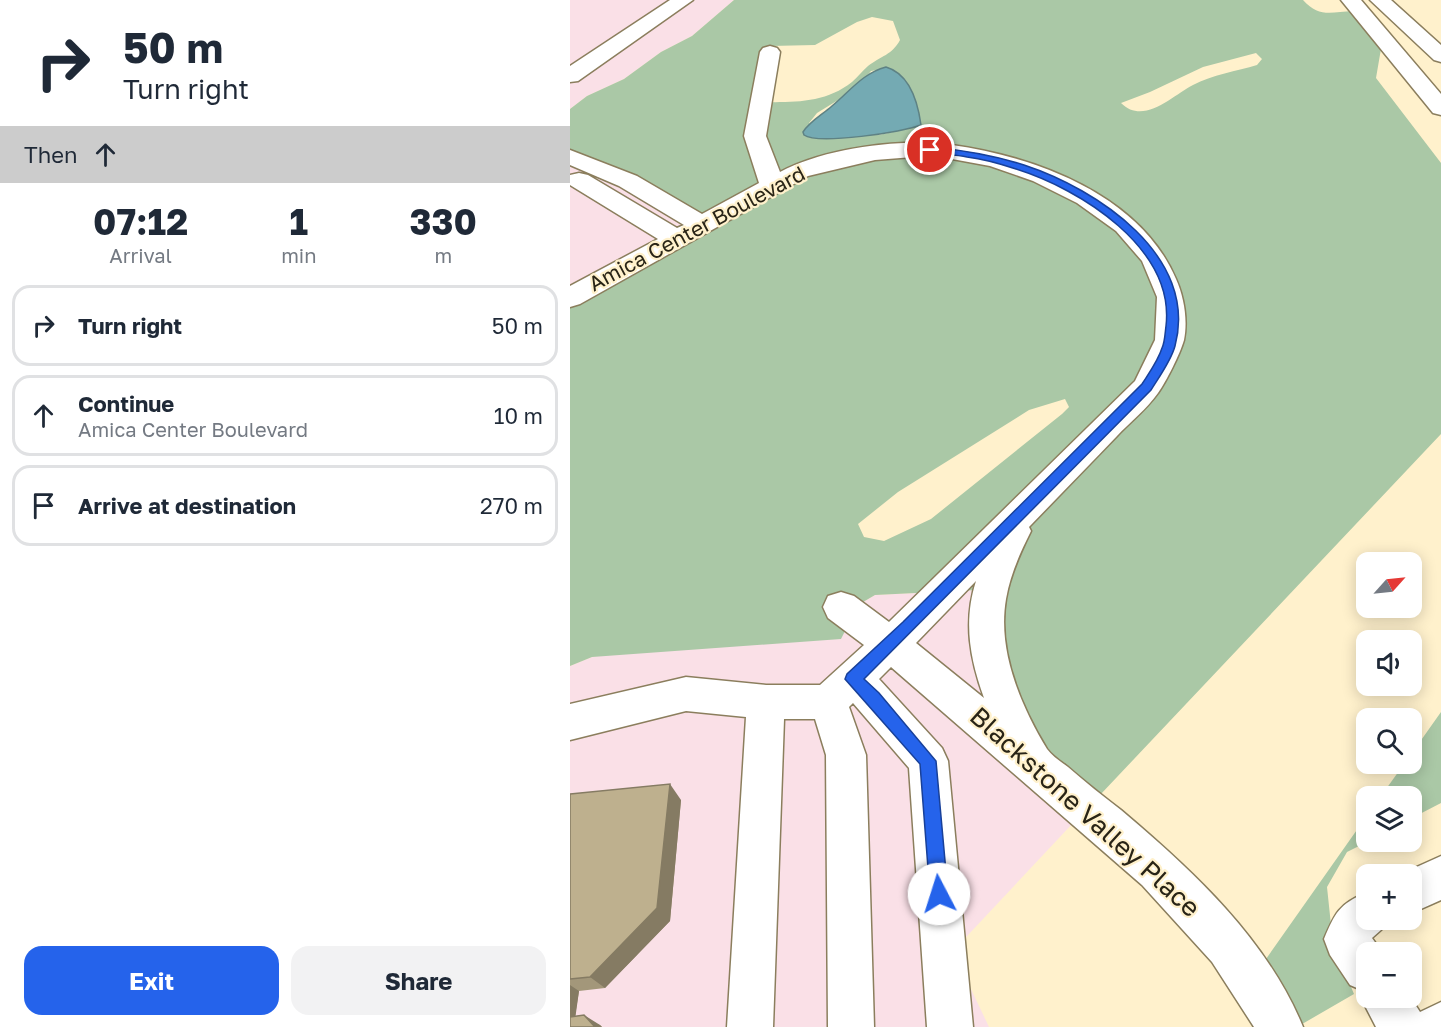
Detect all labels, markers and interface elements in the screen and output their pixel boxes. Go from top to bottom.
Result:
text: 50 m [123,22,223,72]
icon: right [24,24,102,102]
text: Turn right [123,73,249,105]
pin [904,124,955,175]
icon: arrive [913,133,946,166]
icon: ahead [89,138,122,171]
text: Then [24,141,77,168]
street label: Amica Center Boulevard [584,160,809,296]
text: 07:12 [93,200,188,243]
text: 1 [290,200,308,243]
text: 330 [410,200,477,243]
text: Arrival [109,243,172,267]
text: min [281,243,317,267]
text: m [434,243,452,267]
icon: right [27,309,60,342]
text: Turn right [78,312,182,339]
text: 50 m [492,312,543,339]
text: Continue [78,390,174,417]
icon: ahead [27,399,60,432]
text: 10 m [494,402,543,429]
text: Amica Center Boulevard [78,417,308,441]
icon: arrive [27,489,60,522]
text: Arrive at destination [78,492,296,519]
text: 270 m [480,492,543,519]
north arrow [1356,552,1422,618]
map controls [1356,552,1422,1008]
button: sound [1356,630,1422,696]
street label: Blackstone Valley Place [964,700,1207,923]
button: search [1356,708,1422,774]
button: layers [1356,786,1422,852]
position arrow [907,862,971,926]
button: + [1356,864,1422,930]
button: − [1356,942,1422,1008]
button: Exit [24,946,279,1015]
button: Share [291,946,546,1015]

